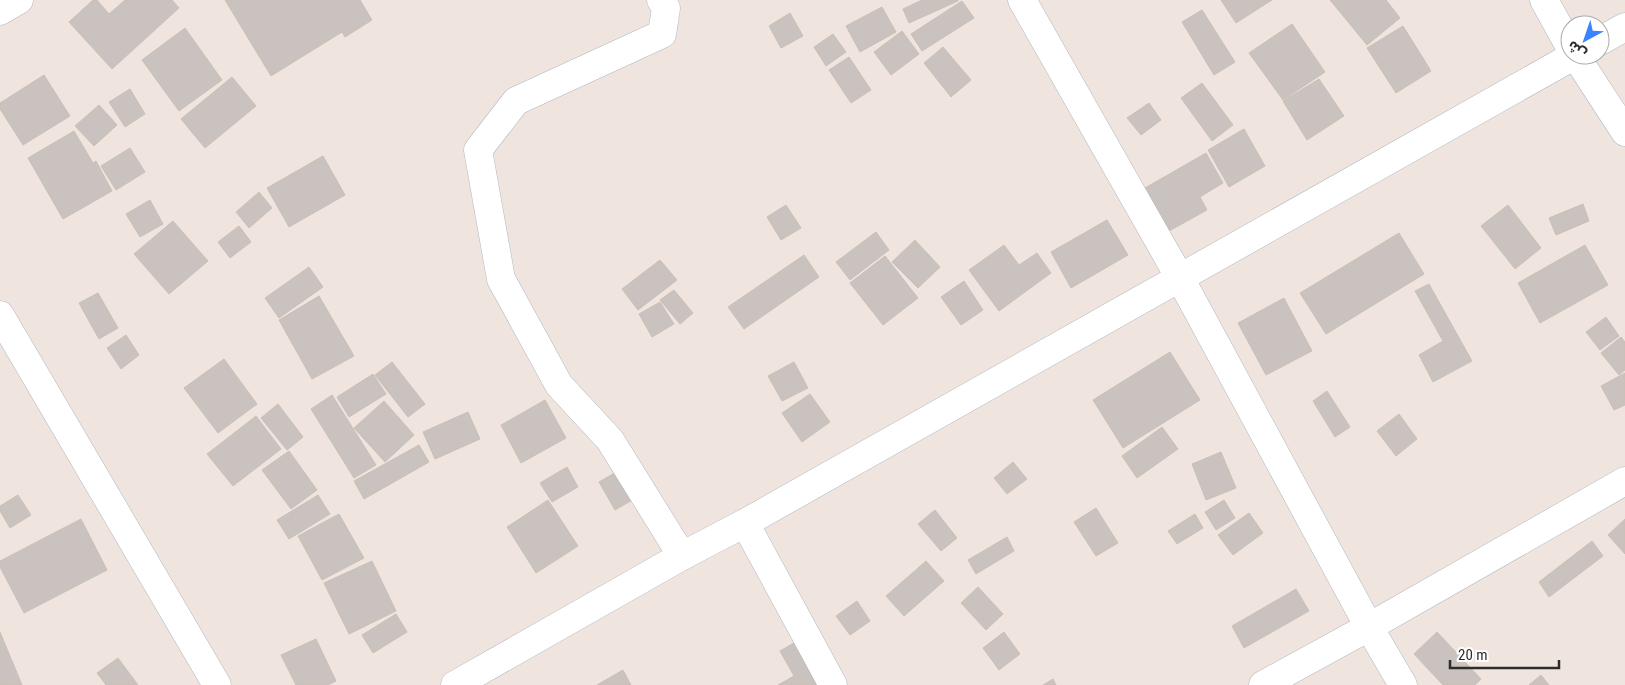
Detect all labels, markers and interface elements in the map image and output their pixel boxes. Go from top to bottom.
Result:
north arrow [1560,15,1610,65]
text: ش [1564,38,1589,62]
scale bar [1450,638,1559,670]
text: 20 m [1458,646,1488,664]

